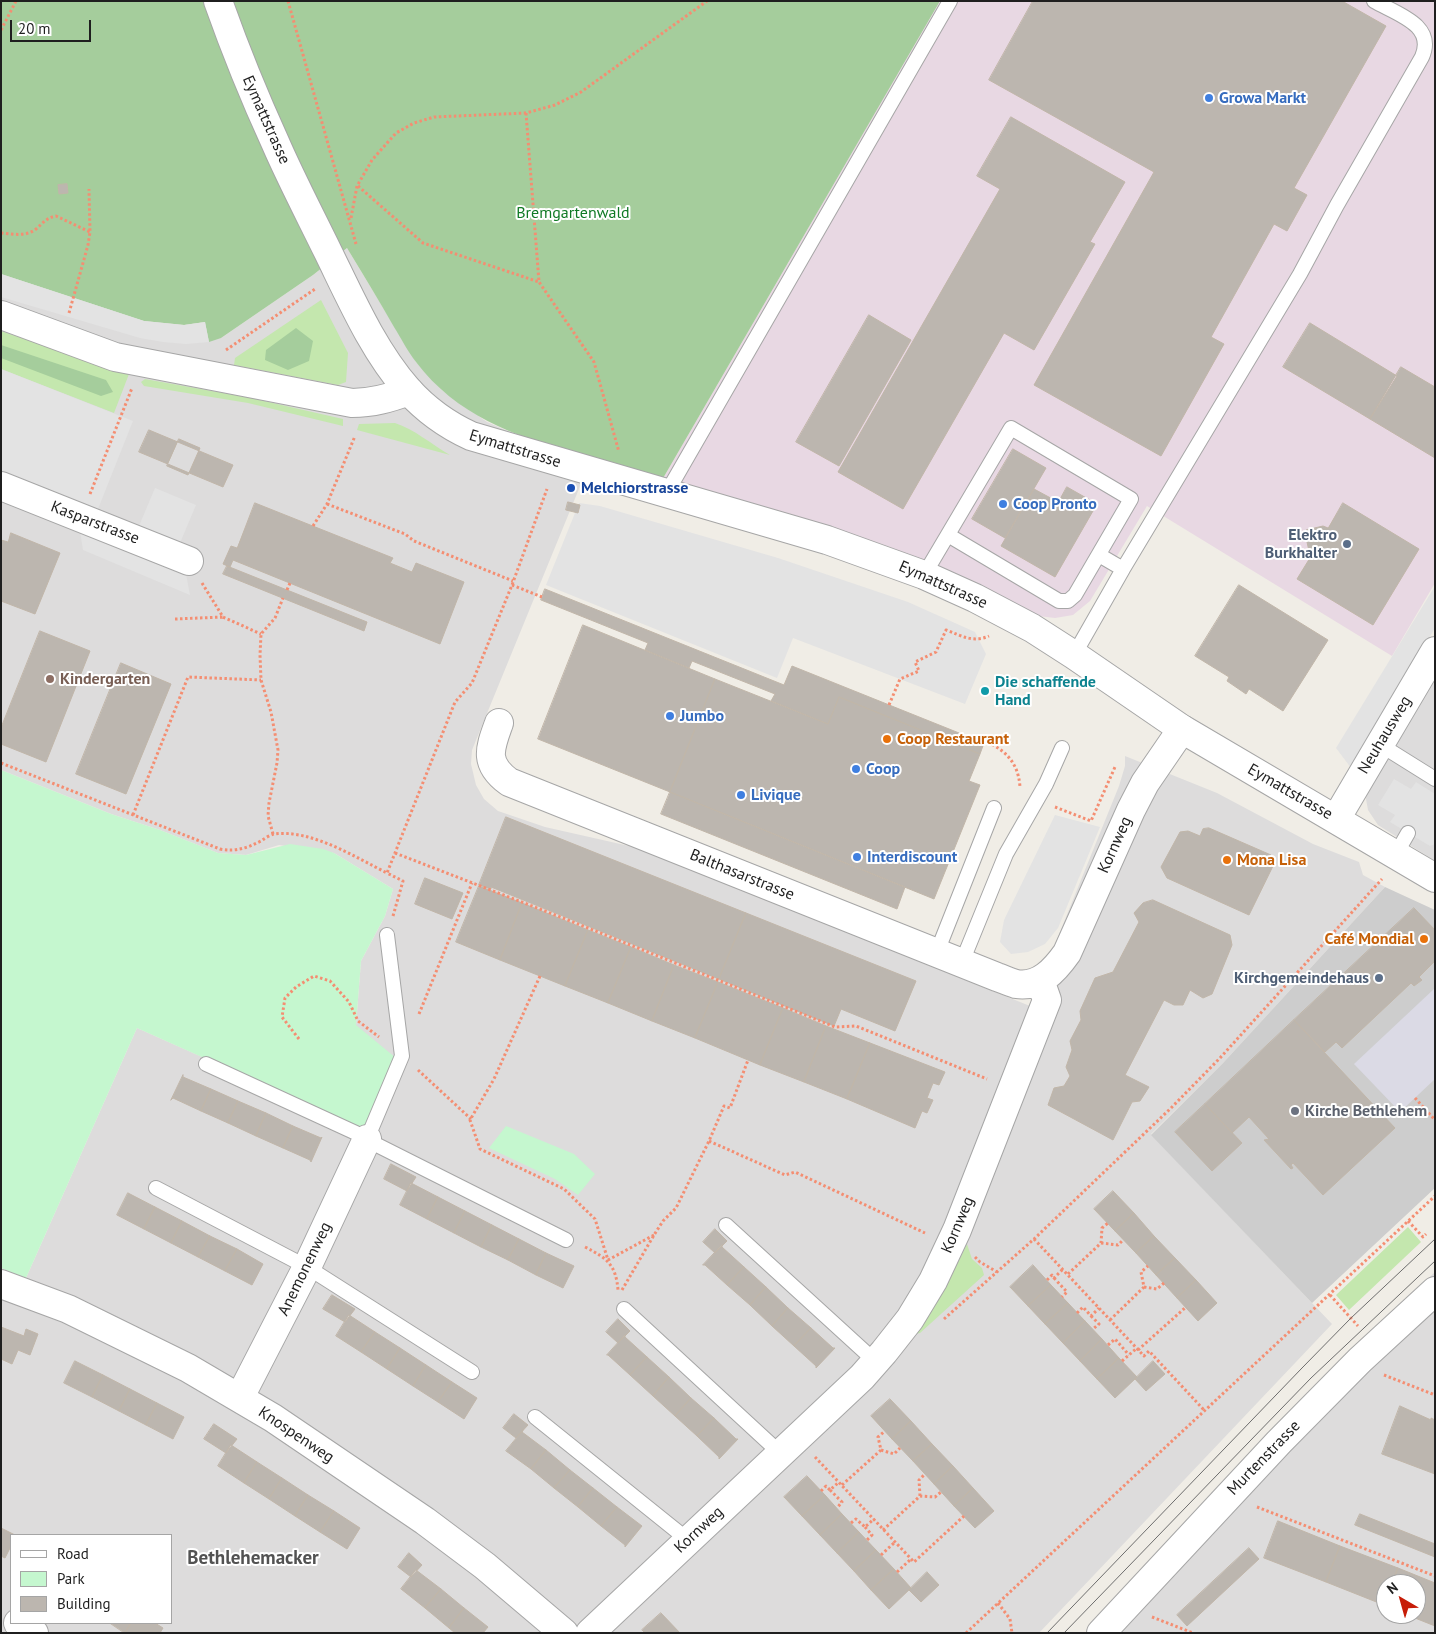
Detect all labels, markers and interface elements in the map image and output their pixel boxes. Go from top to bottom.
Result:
scale bar [12,10,94,42]
text: 20 m [18,19,51,38]
street label: Eymattstrasse [238,73,294,167]
place label: Growa Markt [1219,88,1306,108]
marker: Growa Markt [1203,92,1215,104]
park label: Bremgartenwald [516,203,630,223]
street label: Eymattstrasse [467,426,563,472]
place label: Melchiorstrasse [581,478,688,498]
marker: Melchiorstrasse [565,482,577,494]
place label: Coop Pronto [1013,494,1097,514]
street label: Kasparstrasse [48,497,142,549]
marker: Coop Pronto [997,498,1009,510]
place label: Elektro Burkhalter [1265,525,1337,563]
marker: Elektro Burkhalter [1341,538,1353,550]
street label: Eymattstrasse [896,557,990,613]
place label: Kindergarten [60,669,150,689]
place label: Die schaffende Hand [995,672,1096,710]
marker: Kindergarten [44,673,56,685]
marker: Die schaffende Hand [979,685,991,697]
street label: Neuhausweg [1354,692,1416,778]
place label: Jumbo [680,706,724,726]
marker: Jumbo [664,710,676,722]
place label: Coop Restaurant [897,729,1009,749]
marker: Coop Restaurant [881,733,893,745]
place label: Coop [866,759,900,779]
street label: Eymattstrasse [1244,760,1336,824]
marker: Coop [850,763,862,775]
place label: Livique [751,785,801,805]
marker: Livique [735,789,747,801]
street label: Kornweg [1094,814,1136,876]
street label: Balthasarstrasse [687,845,797,905]
place label: Interdiscount [867,847,957,867]
place label: Mona Lisa [1237,850,1306,870]
marker: Interdiscount [851,851,863,863]
marker: Mona Lisa [1221,854,1233,866]
place label: Café Mondial [1324,929,1414,949]
marker: Café Mondial [1418,933,1430,945]
place label: Kirchgemeindehaus [1234,968,1369,988]
marker: Kirchgemeindehaus [1373,972,1385,984]
place label: Kirche Bethlehem [1305,1101,1427,1121]
marker: Kirche Bethlehem [1289,1105,1301,1117]
street label: Kornweg [937,1194,979,1256]
street label: Anemonenweg [274,1219,336,1319]
street label: Knospenweg [255,1403,337,1467]
street label: Murtenstrasse [1224,1417,1304,1499]
street label: Kornweg [671,1503,727,1557]
legend [10,1534,172,1624]
text: Road [57,1544,89,1563]
district label: Bethlehemacker [187,1548,319,1570]
text: Park [57,1569,85,1588]
north arrow [1376,1574,1426,1624]
text: N [1383,1578,1402,1598]
text: Building [57,1594,111,1613]

